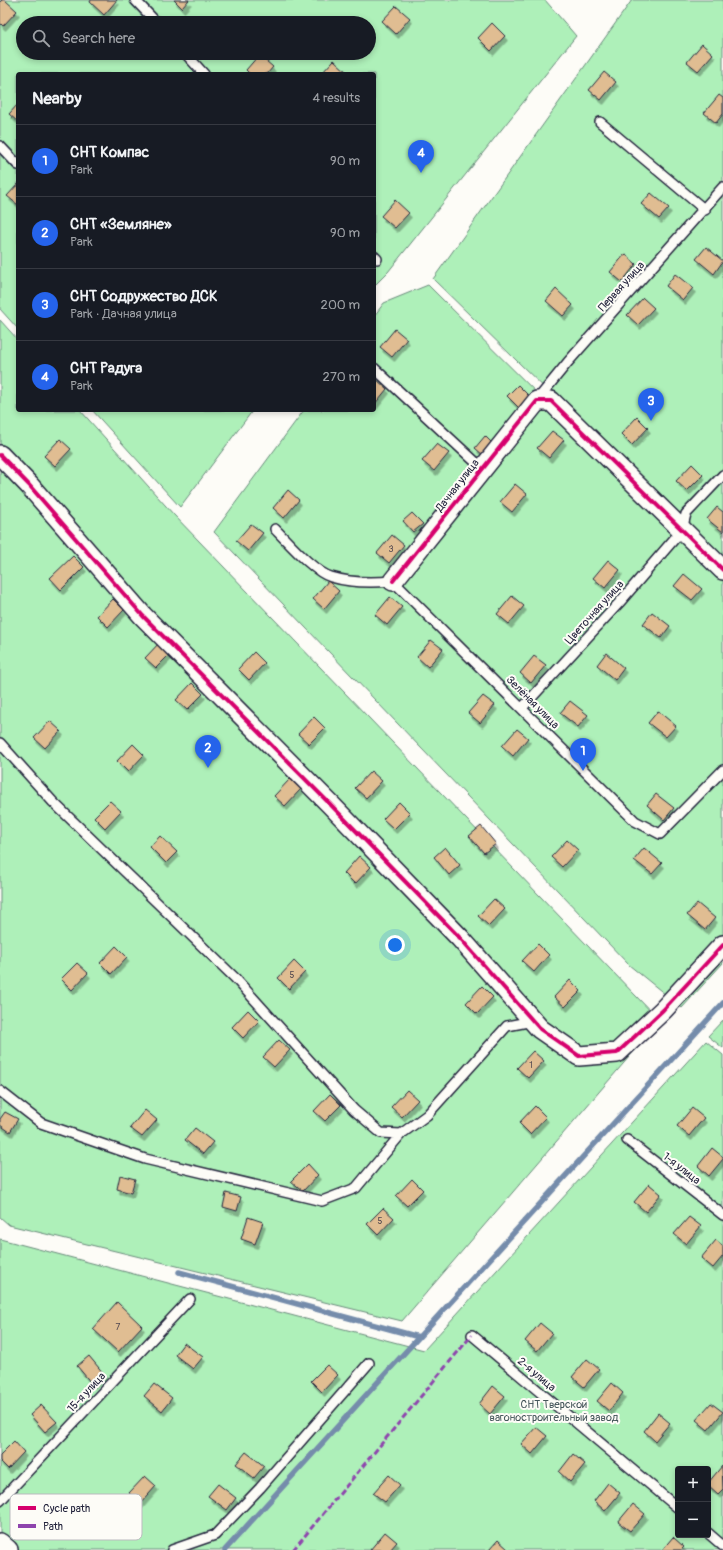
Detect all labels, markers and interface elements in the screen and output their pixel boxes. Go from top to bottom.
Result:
search box [16,16,376,60]
icon: search [30,27,52,49]
text: Search here [62,29,135,48]
text: Nearby [32,88,81,109]
text: 4 results [313,90,360,106]
pin: 4 [408,140,434,173]
text: СНТ Компас [70,143,149,162]
text: 1 [42,153,48,169]
text: 90 m [330,153,360,169]
text: Park [70,162,93,178]
text: СНТ «Земляне» [70,215,172,234]
text: 2 [41,225,49,241]
text: 90 m [330,225,360,241]
text: Park [70,234,93,250]
street label: Первая улица [596,259,647,314]
text: СНТ Содружество ДСК [70,287,218,306]
text: 3 [41,297,49,313]
text: 200 m [321,297,360,313]
text: Park · Дачная улица [70,306,177,322]
text: СНТ Радуга [70,359,142,378]
text: 4 [41,369,49,385]
text: 270 m [323,369,360,385]
text: Park [70,378,93,394]
pin: 3 [638,388,664,421]
street label: Дачная улица [432,457,482,515]
house number: 3 [388,544,394,555]
street label: Цветочная улица [562,578,626,647]
street label: Зелёная улица [504,673,562,731]
pin: 2 [195,735,221,768]
pin: 1 [570,738,596,771]
your location [385,935,405,955]
house number: 5 [290,970,295,981]
house number: 1 [529,1060,533,1071]
street label: 1-я улица [660,1150,703,1187]
house number: 5 [378,1216,383,1227]
house number: 7 [116,1322,121,1333]
street label: 2-я улица [515,1355,558,1394]
street label: 15-я улица [65,1370,108,1415]
park label: СНТ Тверской вагоностроительный завод [490,1398,619,1424]
map controls [675,1466,711,1538]
button: + [675,1466,711,1502]
legend [10,1494,142,1540]
text: Cycle path [43,1502,90,1515]
button: − [675,1502,711,1538]
text: Path [43,1520,63,1533]

